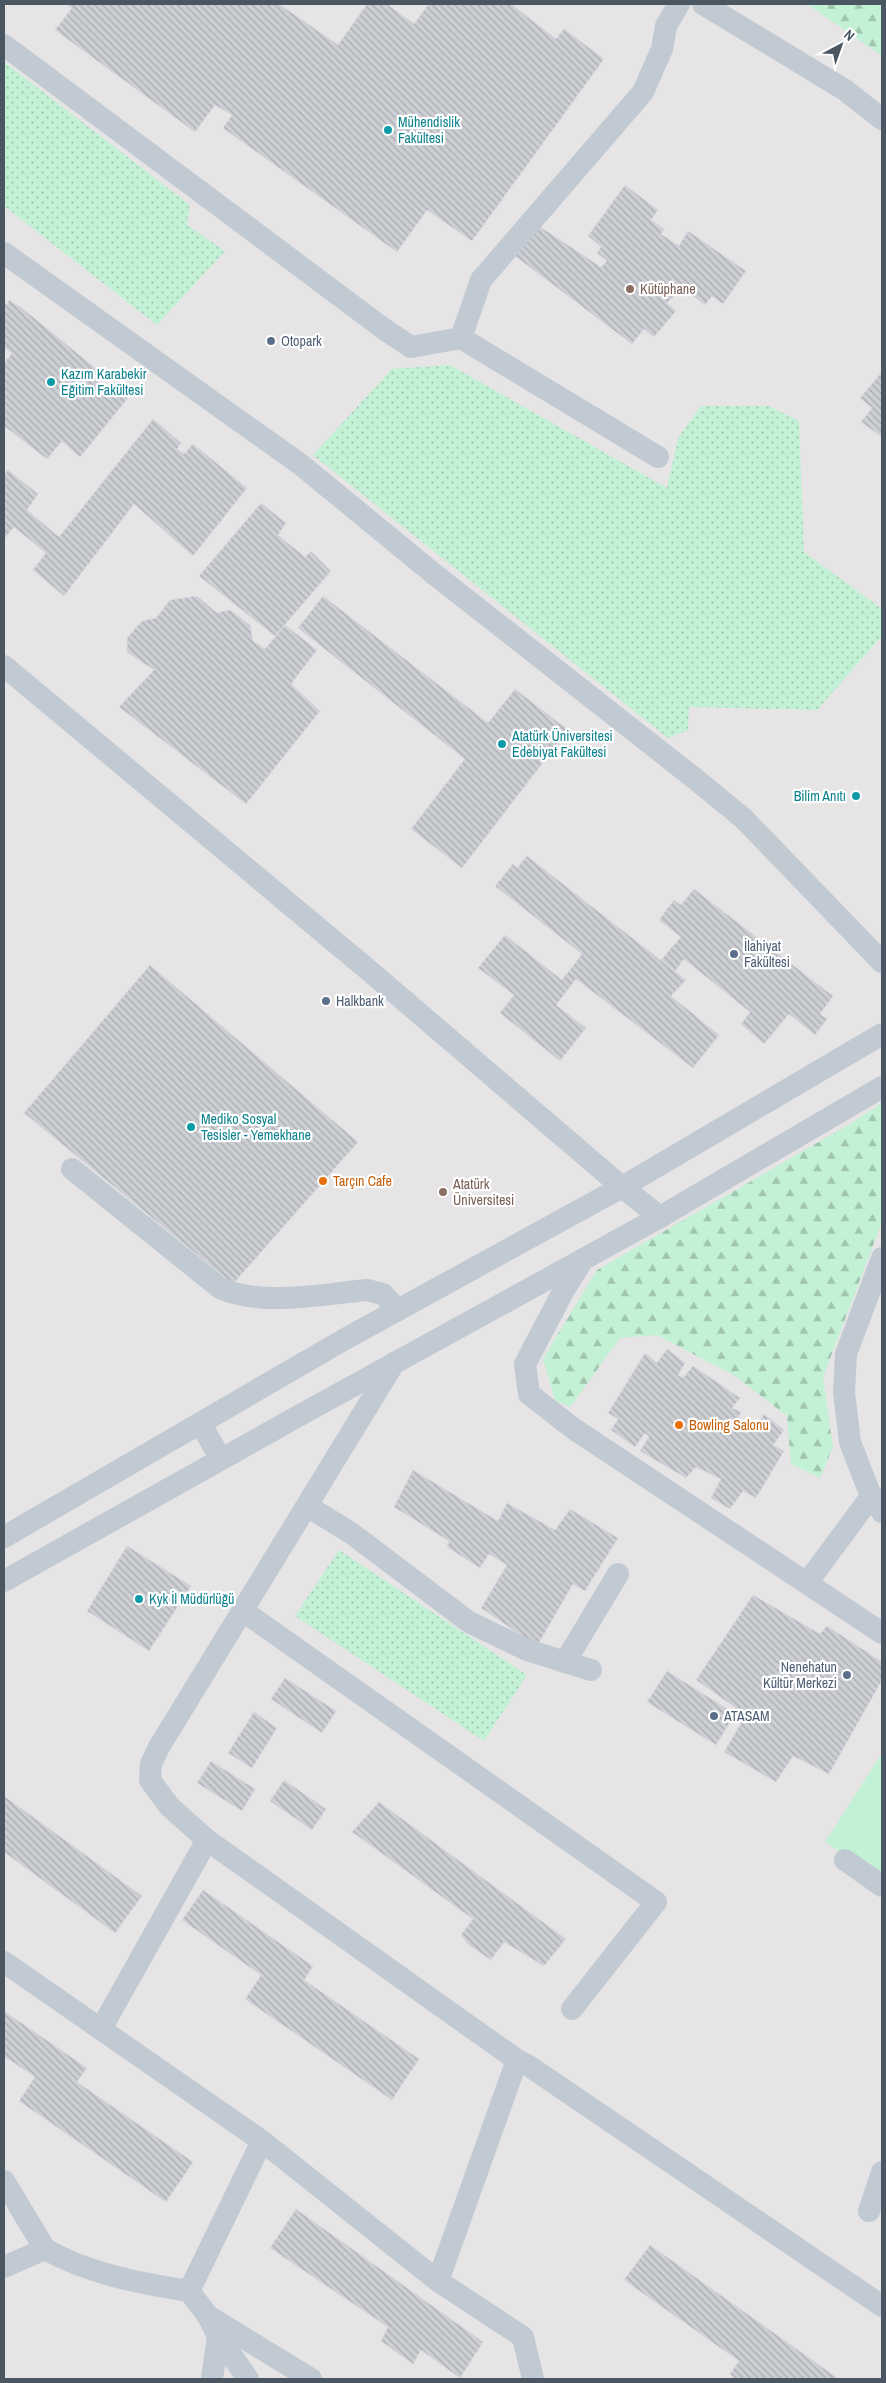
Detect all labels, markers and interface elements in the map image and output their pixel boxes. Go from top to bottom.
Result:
north arrow [816,20,866,70]
text: N [840,26,859,45]
place label: Mühendislik Fakültesi [398,113,460,147]
marker: Mühendislik Fakültesi [382,124,394,136]
place label: Kütüphane [640,280,696,298]
marker: Kütüphane [624,283,636,295]
place label: Otopark [281,332,322,350]
marker: Otopark [265,335,277,347]
place label: Kazım Karabekir Eğitim Fakültesi [61,365,147,399]
marker: Kazım Karabekir Eğitim Fakültesi [45,376,57,388]
place label: Atatürk Üniversitesi Edebiyat Fakültesi [511,727,613,761]
marker: Atatürk Üniversitesi Edebiyat Fakültesi [496,738,508,750]
place label: Bilim Anıtı [794,787,846,805]
marker: Bilim Anıtı [850,790,862,802]
place label: İlahiyat Fakültesi [744,937,790,971]
marker: İlahiyat Fakültesi [728,948,740,960]
place label: Halkbank [336,992,384,1010]
marker: Halkbank [320,995,332,1007]
place label: Mediko Sosyal Tesisler - Yemekhane [201,1110,311,1144]
marker: Mediko Sosyal Tesisler - Yemekhane [185,1121,197,1133]
place label: Tarçın Cafe [333,1172,392,1190]
marker: Tarçın Cafe [317,1175,329,1187]
place label: Atatürk Üniversitesi [452,1175,514,1209]
marker: Atatürk Üniversitesi [437,1186,449,1198]
place label: Bowling Salonu [689,1416,769,1434]
marker: Bowling Salonu [673,1419,685,1431]
place label: Kyk İl Müdürlüğü [149,1590,235,1608]
marker: Kyk İl Müdürlüğü [133,1593,145,1605]
place label: Nenehatun Kültür Merkezi [763,1658,837,1692]
marker: Nenehatun Kültür Merkezi [841,1669,853,1681]
place label: ATASAM [723,1707,770,1725]
marker: ATASAM [708,1710,720,1722]

